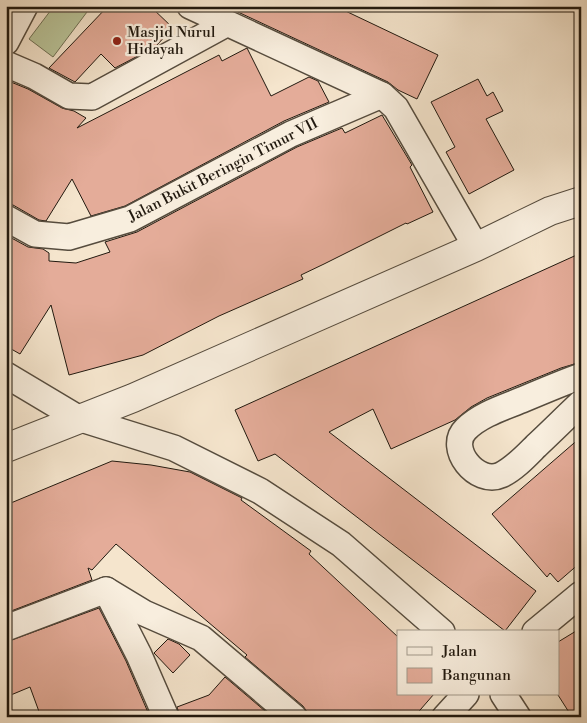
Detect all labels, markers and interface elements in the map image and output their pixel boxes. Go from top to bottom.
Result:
place label: Masjid Nurul Hidayah [127,23,216,59]
marker: Masjid Nurul Hidayah [111,35,123,47]
street label: Jalan Bukit Beringin Timur VII [124,114,321,227]
legend [397,630,560,696]
text: Jalan [441,642,477,661]
text: Bangunan [441,666,511,685]

